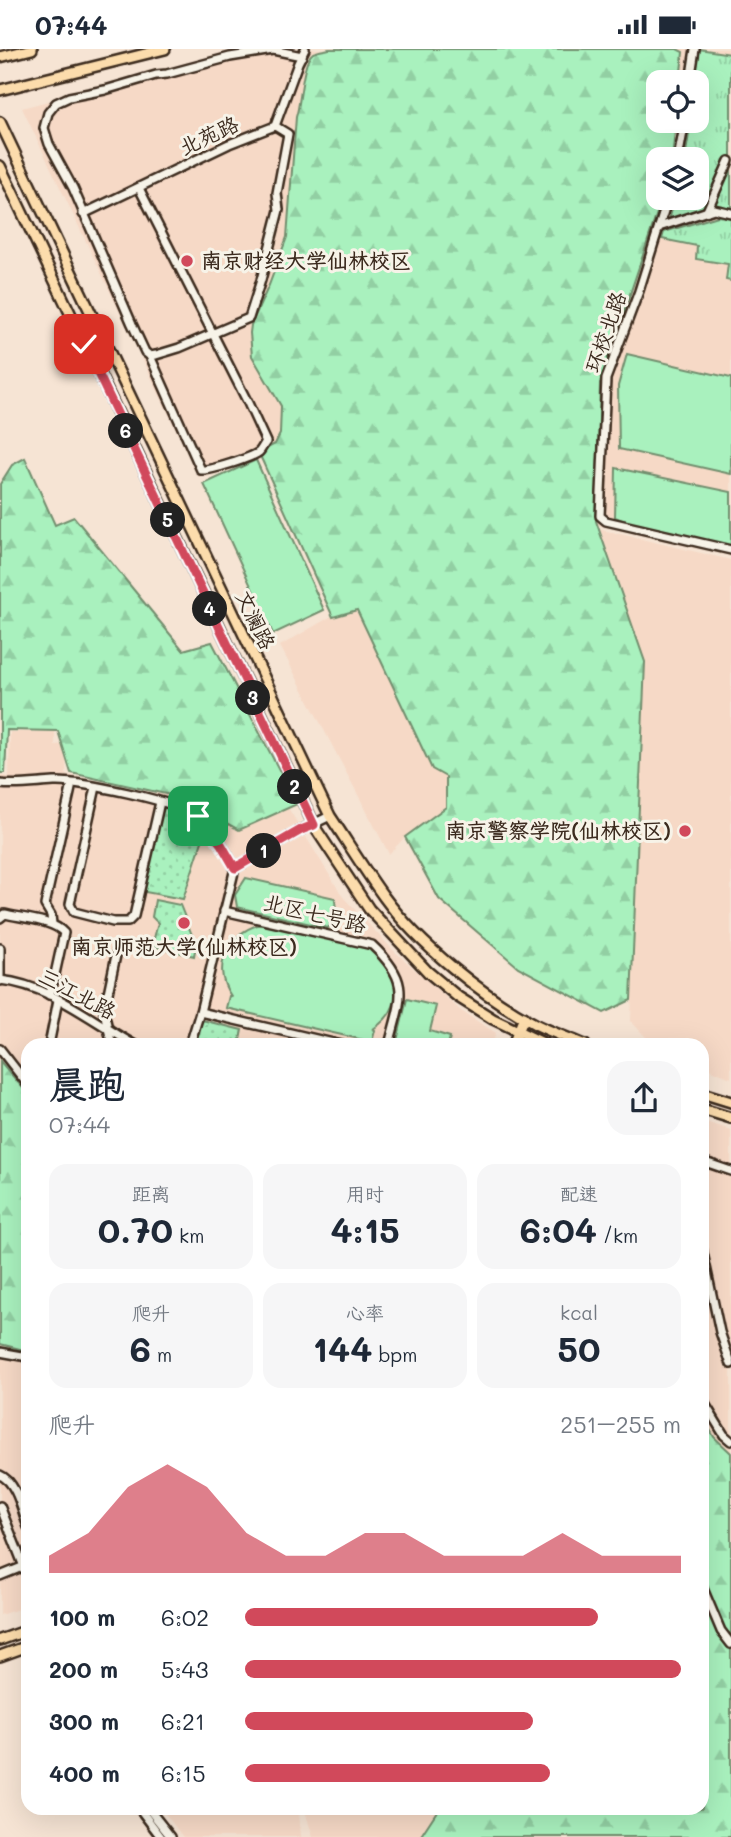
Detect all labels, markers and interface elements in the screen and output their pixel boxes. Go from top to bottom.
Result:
text: 07:44 [35,8,107,42]
map controls [646,70,709,210]
button: locate [646,70,709,133]
street label: 北苑路 [174,109,243,160]
button: layers [646,147,709,210]
place label: 南京财经大学仙林校区 [201,246,411,273]
marker: 南京财经大学仙林校区 [179,253,195,269]
street label: 环校北路 [578,287,631,376]
pin [54,314,114,374]
icon: check [65,325,103,363]
pin: 6 [108,413,144,449]
text: 6 [120,418,131,443]
pin: 5 [150,503,186,538]
text: 5 [162,507,173,532]
street label: 文澜路 [230,585,282,654]
pin: 4 [192,591,228,627]
text: 4 [203,596,216,621]
pin: 3 [236,681,270,715]
text: 3 [247,685,258,710]
pin: 2 [278,769,312,805]
text: 2 [289,774,300,799]
pin [168,786,228,846]
icon: arrive [179,797,217,835]
place label: 南京警察学院(仙林校区) [445,816,671,843]
marker: 南京警察学院(仙林校区) [677,823,693,839]
pin: 1 [246,833,282,869]
text: 1 [259,838,268,863]
street label: 北区七号路 [261,888,370,938]
marker: 南京师范大学(仙林校区) [176,915,192,931]
place label: 南京师范大学(仙林校区) [71,932,297,959]
street label: 三江北路 [34,961,121,1024]
text: 晨跑 [49,1058,125,1108]
button: share [607,1061,681,1135]
text: 07:44 [49,1109,110,1139]
text: 距离 [132,1181,170,1206]
text: 用时 [346,1181,384,1206]
text: 配速 [560,1181,598,1206]
text: 0.70 [98,1206,173,1252]
text: 4:15 [330,1206,400,1252]
text: 6:04 [520,1206,597,1252]
text: km [173,1223,204,1248]
text: /km [597,1223,638,1248]
text: 爬升 [132,1300,170,1325]
text: 心率 [346,1300,384,1325]
text: kcal [560,1300,598,1325]
text: 6 [130,1325,151,1371]
text: 144 [313,1325,372,1371]
text: 50 [558,1325,600,1371]
text: m [151,1342,172,1367]
text: bpm [372,1342,417,1367]
text: 爬升 [49,1409,95,1439]
text: 251–255 m [560,1409,681,1439]
text: 100 m [49,1602,115,1632]
text: 6:02 [161,1602,209,1632]
text: 200 m [49,1654,118,1684]
text: 5:43 [161,1654,209,1684]
text: 300 m [49,1706,119,1736]
text: 6:21 [161,1706,205,1736]
text: 400 m [49,1758,120,1788]
text: 6:15 [161,1758,206,1788]

